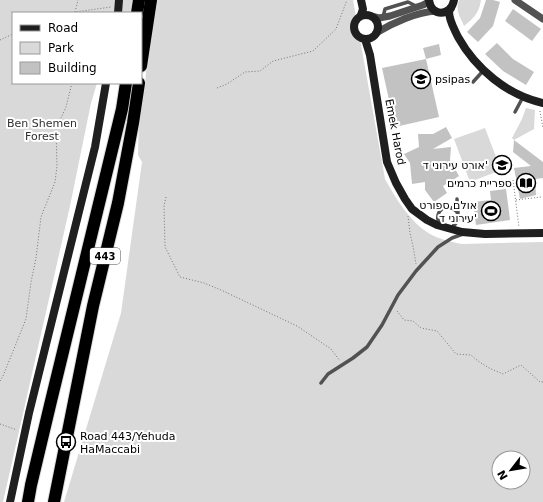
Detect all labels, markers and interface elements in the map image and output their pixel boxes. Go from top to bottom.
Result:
legend [12,12,142,84]
text: Road [48,21,78,35]
text: Park [48,41,74,55]
text: Building [48,61,97,75]
school or university icon: psipas [410,68,432,90]
place label: psipas [435,73,470,86]
street label: Emek Harod [382,98,408,166]
park label: Ben Shemen Forest [7,117,77,143]
school or university icon: אורט עירוני ד' [491,154,513,176]
place label: אורט עירוני ד' [423,159,488,172]
library icon: ספריית כרמים [515,172,537,194]
place label: ספריית כרמים [447,177,512,190]
place label: אולם ספורט עירוני ד' [419,199,477,225]
sports icon: אולם ספורט עירוני ד' [480,200,502,222]
road number: 443 [90,248,120,264]
place label: Road 443/Yehuda HaMaccabi [80,430,176,456]
bus stop icon: Road 443/Yehuda HaMaccabi [55,431,77,453]
north arrow [491,450,531,490]
text: N [495,468,511,482]

